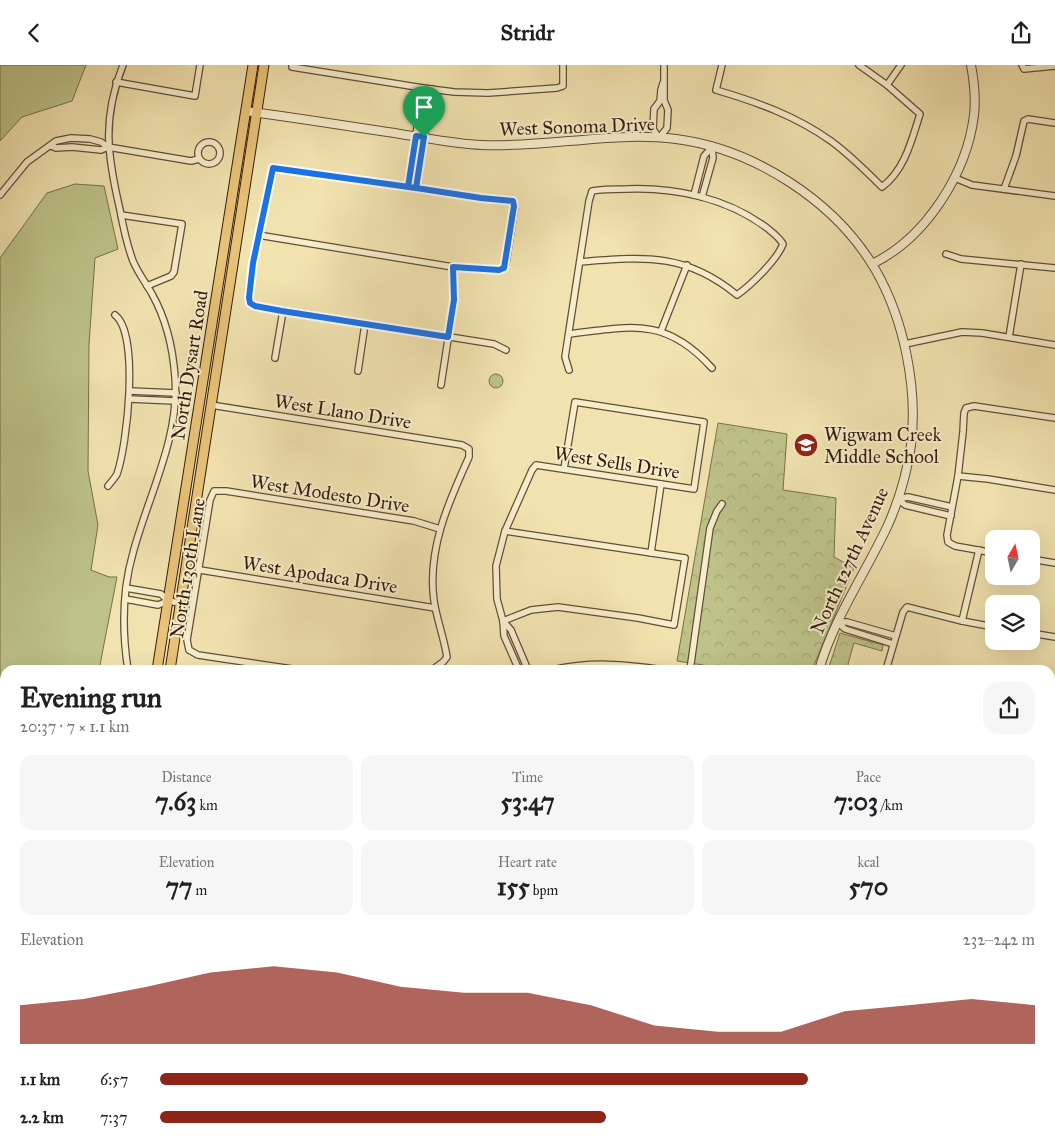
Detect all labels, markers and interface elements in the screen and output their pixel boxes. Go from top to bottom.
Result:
icon: back [20,19,48,47]
text: Stridr [501,19,554,46]
icon: share [1007,19,1035,47]
pin [403,86,445,137]
icon: arrive [410,93,438,121]
street label: West Sonoma Drive [499,112,655,141]
street label: North Dysart Road [166,288,213,442]
street label: West Llano Drive [273,389,413,434]
place label: Wigwam Creek Middle School [824,423,942,468]
school or university icon: Wigwam Creek Middle School [793,432,819,458]
street label: West Sells Drive [552,441,682,484]
street label: West Modesto Drive [249,470,411,517]
street label: North 127th Avenue [805,483,893,637]
street label: North 130th Lane [165,496,210,640]
north arrow [985,530,1040,585]
map controls [985,530,1040,650]
street label: West Apodaca Drive [241,551,399,598]
button: layers [985,595,1040,650]
text: Evening run [20,680,162,715]
button: share [983,682,1035,734]
text: 20:37 · 7 × 1.1 km [20,717,130,736]
text: Distance [161,769,212,786]
text: Time [512,769,543,786]
text: Pace [856,769,881,786]
text: 7.63 [155,786,196,817]
text: 53:47 [500,786,555,817]
text: 7:03 [834,786,878,817]
text: km [196,797,218,814]
text: /km [878,797,903,814]
text: Elevation [159,854,214,871]
text: Heart rate [498,854,557,871]
text: kcal [857,854,880,871]
text: 77 [166,871,192,902]
text: 155 [497,871,530,902]
text: 570 [849,871,888,902]
text: m [192,882,207,899]
text: bpm [530,882,558,899]
text: Elevation [20,930,84,949]
text: 232–242 m [963,930,1035,949]
text: 1.1 km [20,1070,60,1089]
text: 6:57 [100,1070,128,1089]
text: 2.2 km [20,1108,64,1127]
text: 7:37 [100,1108,128,1127]

